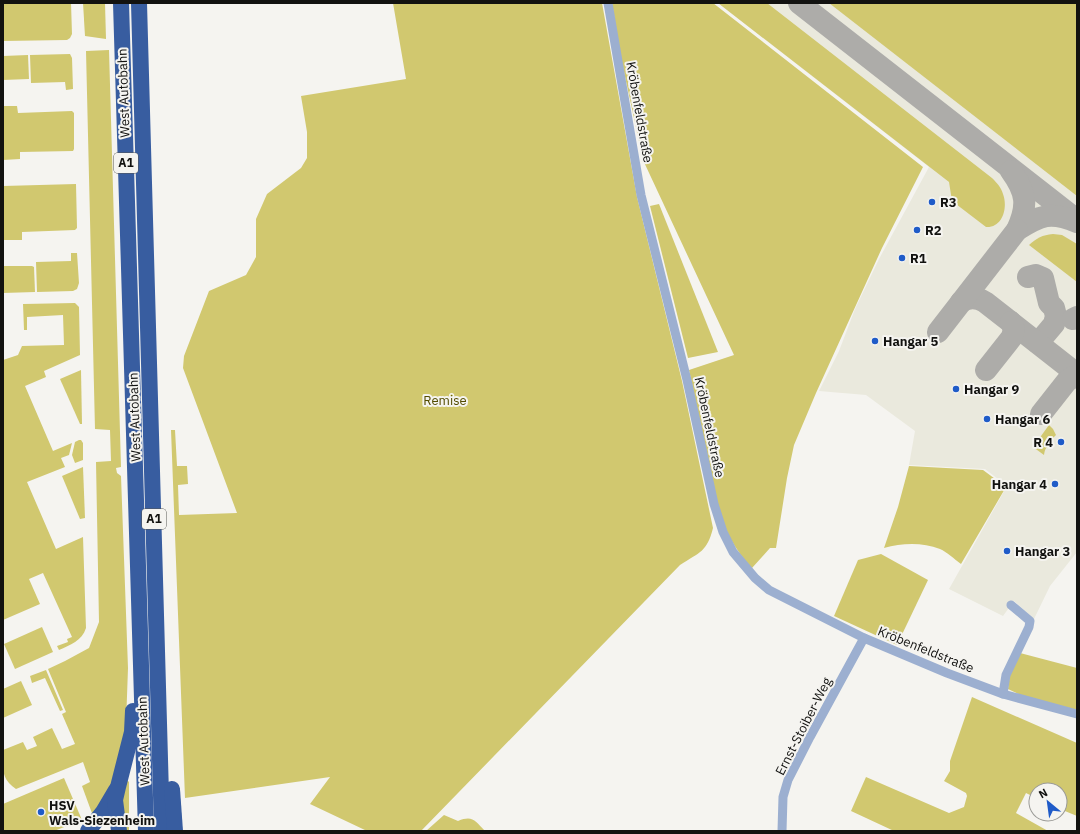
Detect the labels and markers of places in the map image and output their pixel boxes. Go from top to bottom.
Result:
place label: R3 [940,194,957,211]
marker: R3 [927,197,937,207]
place label: R2 [925,222,942,239]
marker: R2 [912,225,922,235]
place label: R1 [910,250,927,267]
marker: R1 [897,253,907,263]
place label: Hangar 5 [883,333,938,350]
marker: Hangar 5 [870,336,880,346]
place label: Hangar 9 [964,381,1019,398]
marker: Hangar 9 [951,384,961,394]
place label: Hangar 6 [995,411,1050,428]
marker: Hangar 6 [982,414,992,424]
place label: R 4 [1033,434,1053,451]
marker: R 4 [1056,437,1066,447]
place label: Hangar 4 [992,476,1047,493]
marker: Hangar 4 [1050,479,1060,489]
place label: Hangar 3 [1015,543,1070,560]
marker: Hangar 3 [1002,546,1012,556]
place label: HSV Wals-Siezenheim [49,797,155,829]
marker: HSV Wals-Siezenheim [36,807,46,817]

